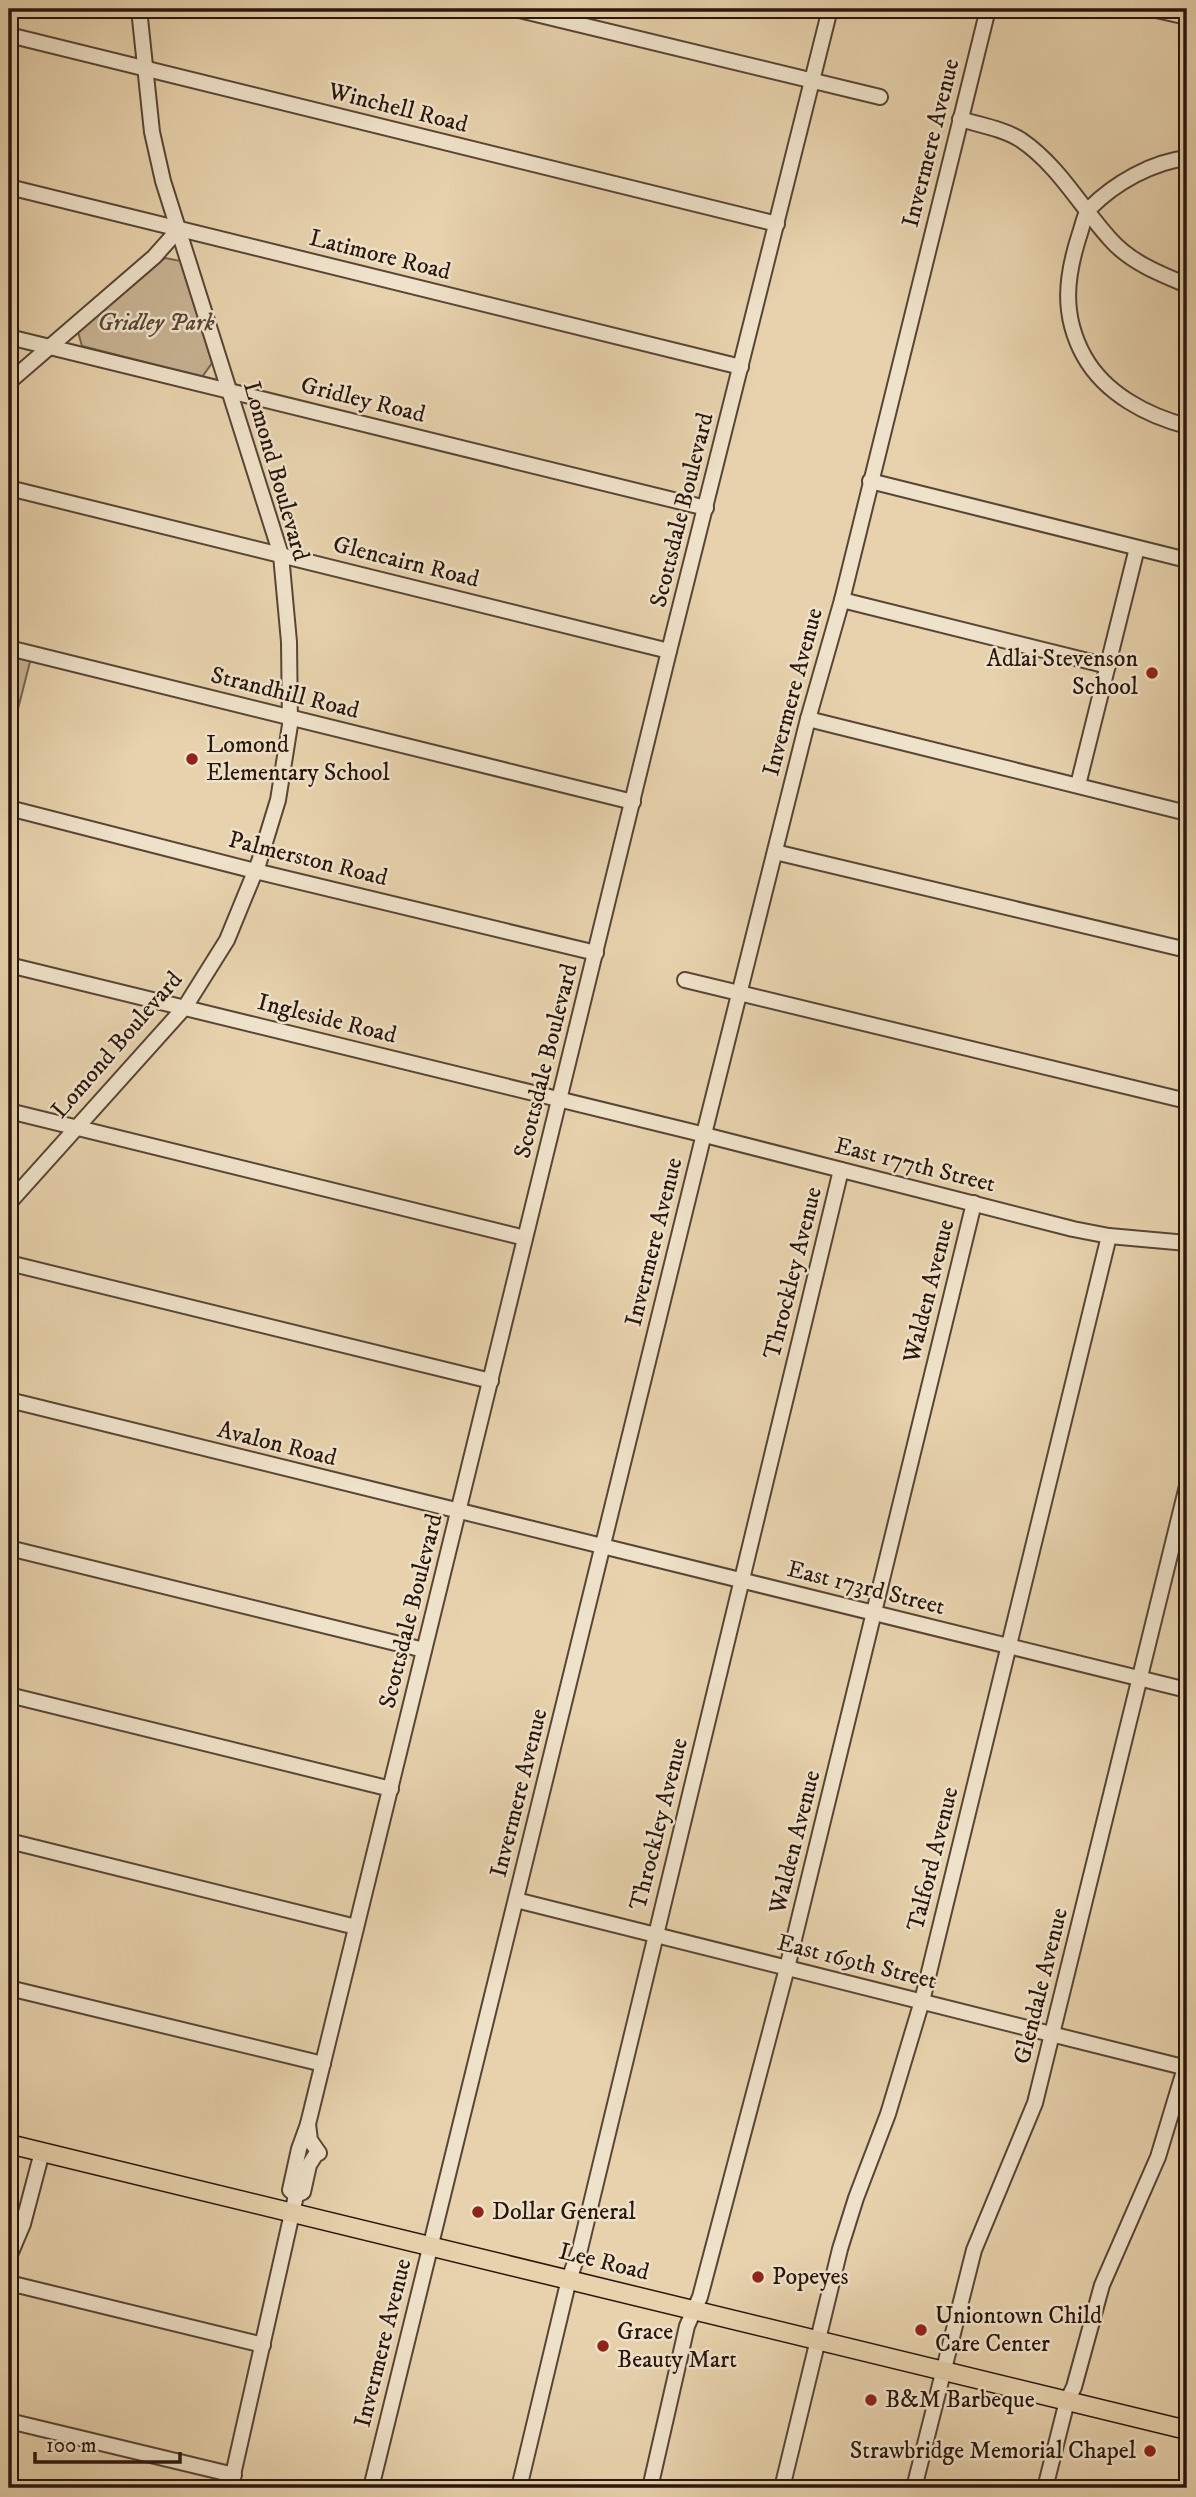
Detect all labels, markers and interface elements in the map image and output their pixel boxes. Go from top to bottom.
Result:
street label: Invermere Avenue [896,55,966,230]
street label: Winchell Road [324,76,471,140]
street label: Latimore Road [306,223,454,287]
park label: Gridley Park [97,308,215,338]
street label: Gridley Road [298,370,428,430]
street label: Lomond Boulevard [236,378,316,564]
street label: Scottsdale Boulevard [643,410,721,610]
street label: Glencairn Road [330,529,482,595]
street label: Invermere Avenue [756,605,830,779]
place label: Adlai Stevenson School [987,644,1139,702]
street label: Strandhill Road [208,660,362,726]
marker: Adlai Stevenson School [1144,665,1160,681]
place label: Lomond Elementary School [206,730,390,788]
marker: Lomond Elementary School [184,751,200,767]
street label: Palmerston Road [225,825,391,893]
street label: Scottsdale Boulevard [507,961,585,1161]
street label: Lomond Boulevard [45,965,189,1125]
street label: Ingleside Road [254,987,400,1051]
street label: East 177th Street [832,1131,999,1200]
street label: Invermere Avenue [619,1154,689,1329]
street label: Throckley Avenue [757,1184,829,1362]
street label: Walden Avenue [896,1216,961,1367]
street label: Avalon Road [214,1415,340,1473]
street label: Scottsdale Boulevard [372,1511,450,1711]
street label: East 173rd Street [784,1554,948,1622]
street label: Invermere Avenue [484,1705,554,1880]
street label: Throckley Avenue [623,1735,695,1913]
street label: Walden Avenue [762,1767,827,1918]
street label: Talford Avenue [901,1784,965,1934]
street label: Glendale Avenue [1007,1905,1075,2067]
street label: East 169th Street [774,1928,940,1996]
place label: Dollar General [492,2197,636,2227]
marker: Dollar General [470,2204,486,2220]
street label: Lee Road [556,2236,652,2288]
street label: Invermere Avenue [348,2255,418,2430]
place label: Popeyes [772,2262,849,2292]
marker: Popeyes [750,2269,766,2285]
place label: Uniontown Child Care Center [935,2301,1102,2359]
place label: Grace Beauty Mart [617,2317,737,2375]
marker: Uniontown Child Care Center [913,2322,929,2338]
marker: Grace Beauty Mart [595,2338,611,2354]
place label: B&M Barbeque [885,2385,1035,2415]
marker: B&M Barbeque [863,2392,879,2408]
scale bar [35,2420,180,2464]
text: 100 m [46,2433,97,2459]
place label: Strawbridge Memorial Chapel [850,2436,1137,2466]
marker: Strawbridge Memorial Chapel [1142,2443,1158,2459]

